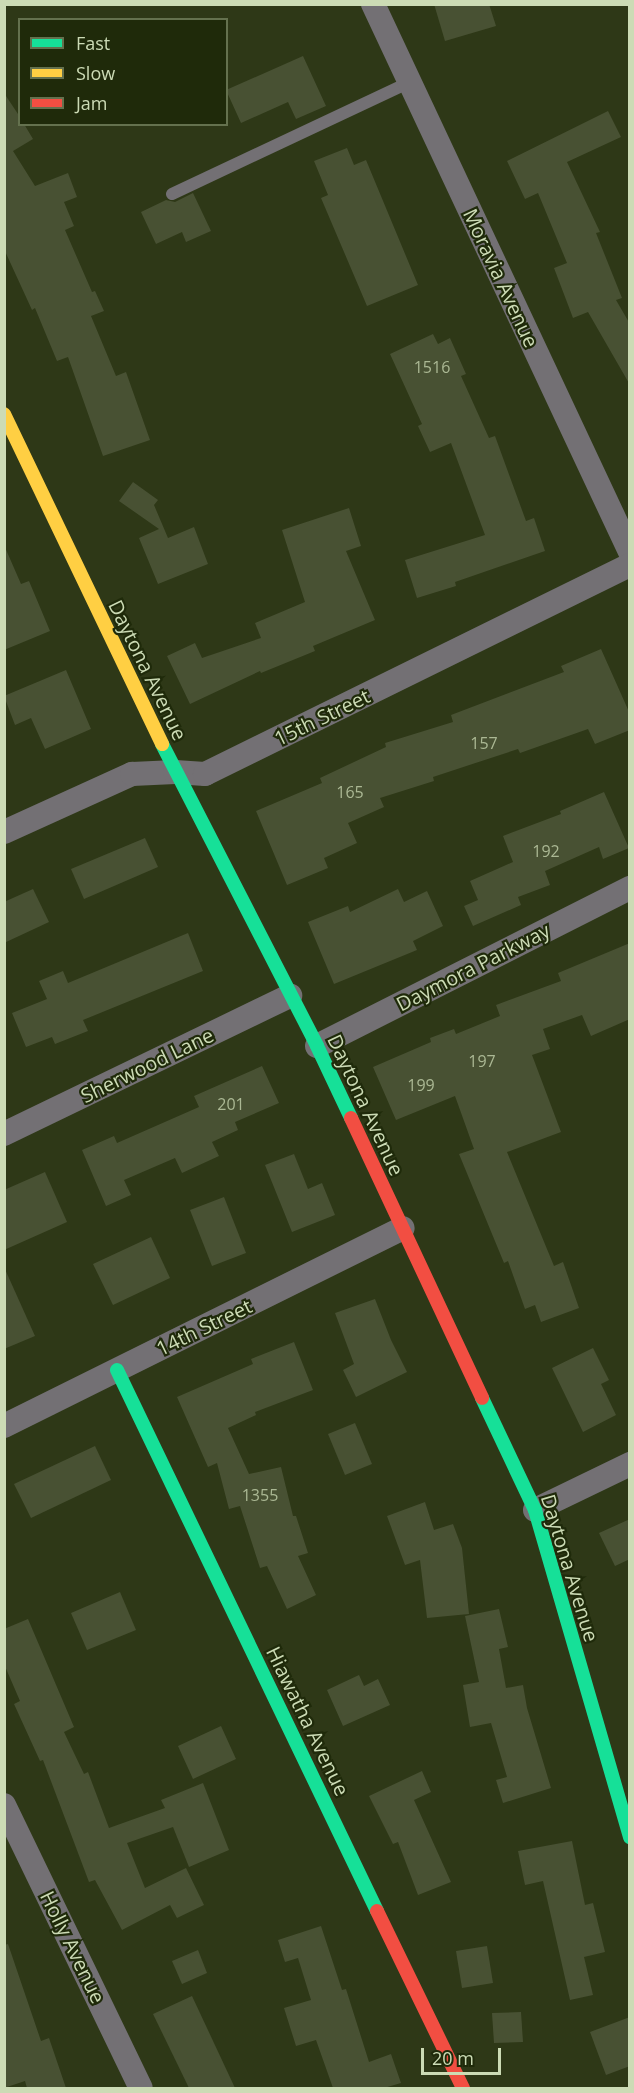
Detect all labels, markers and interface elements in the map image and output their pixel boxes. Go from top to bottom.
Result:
legend [18,18,228,126]
text: Fast [76,31,110,55]
text: Slow [76,61,115,85]
text: Jam [76,91,108,115]
street label: Moravia Avenue [458,205,544,351]
house number: 1516 [414,357,450,377]
street label: Daytona Avenue [104,596,192,744]
street label: 15th Street [270,684,374,750]
house number: 157 [470,733,498,753]
house number: 165 [336,782,364,802]
house number: 192 [532,841,560,861]
street label: Daymora Parkway [392,918,554,1016]
street label: Sherwood Lane [77,1023,217,1107]
street label: Daytona Avenue [323,1031,409,1179]
house number: 197 [468,1051,496,1071]
house number: 199 [407,1075,435,1095]
house number: 201 [217,1094,245,1114]
street label: 14th Street [152,1294,256,1360]
house number: 1355 [242,1485,278,1505]
street label: Daytona Avenue [536,1491,604,1645]
street label: Hiawatha Avenue [262,1643,354,1799]
street label: Holly Avenue [36,1887,110,2007]
scale bar [424,2036,504,2074]
text: 20 m [432,2046,474,2070]

